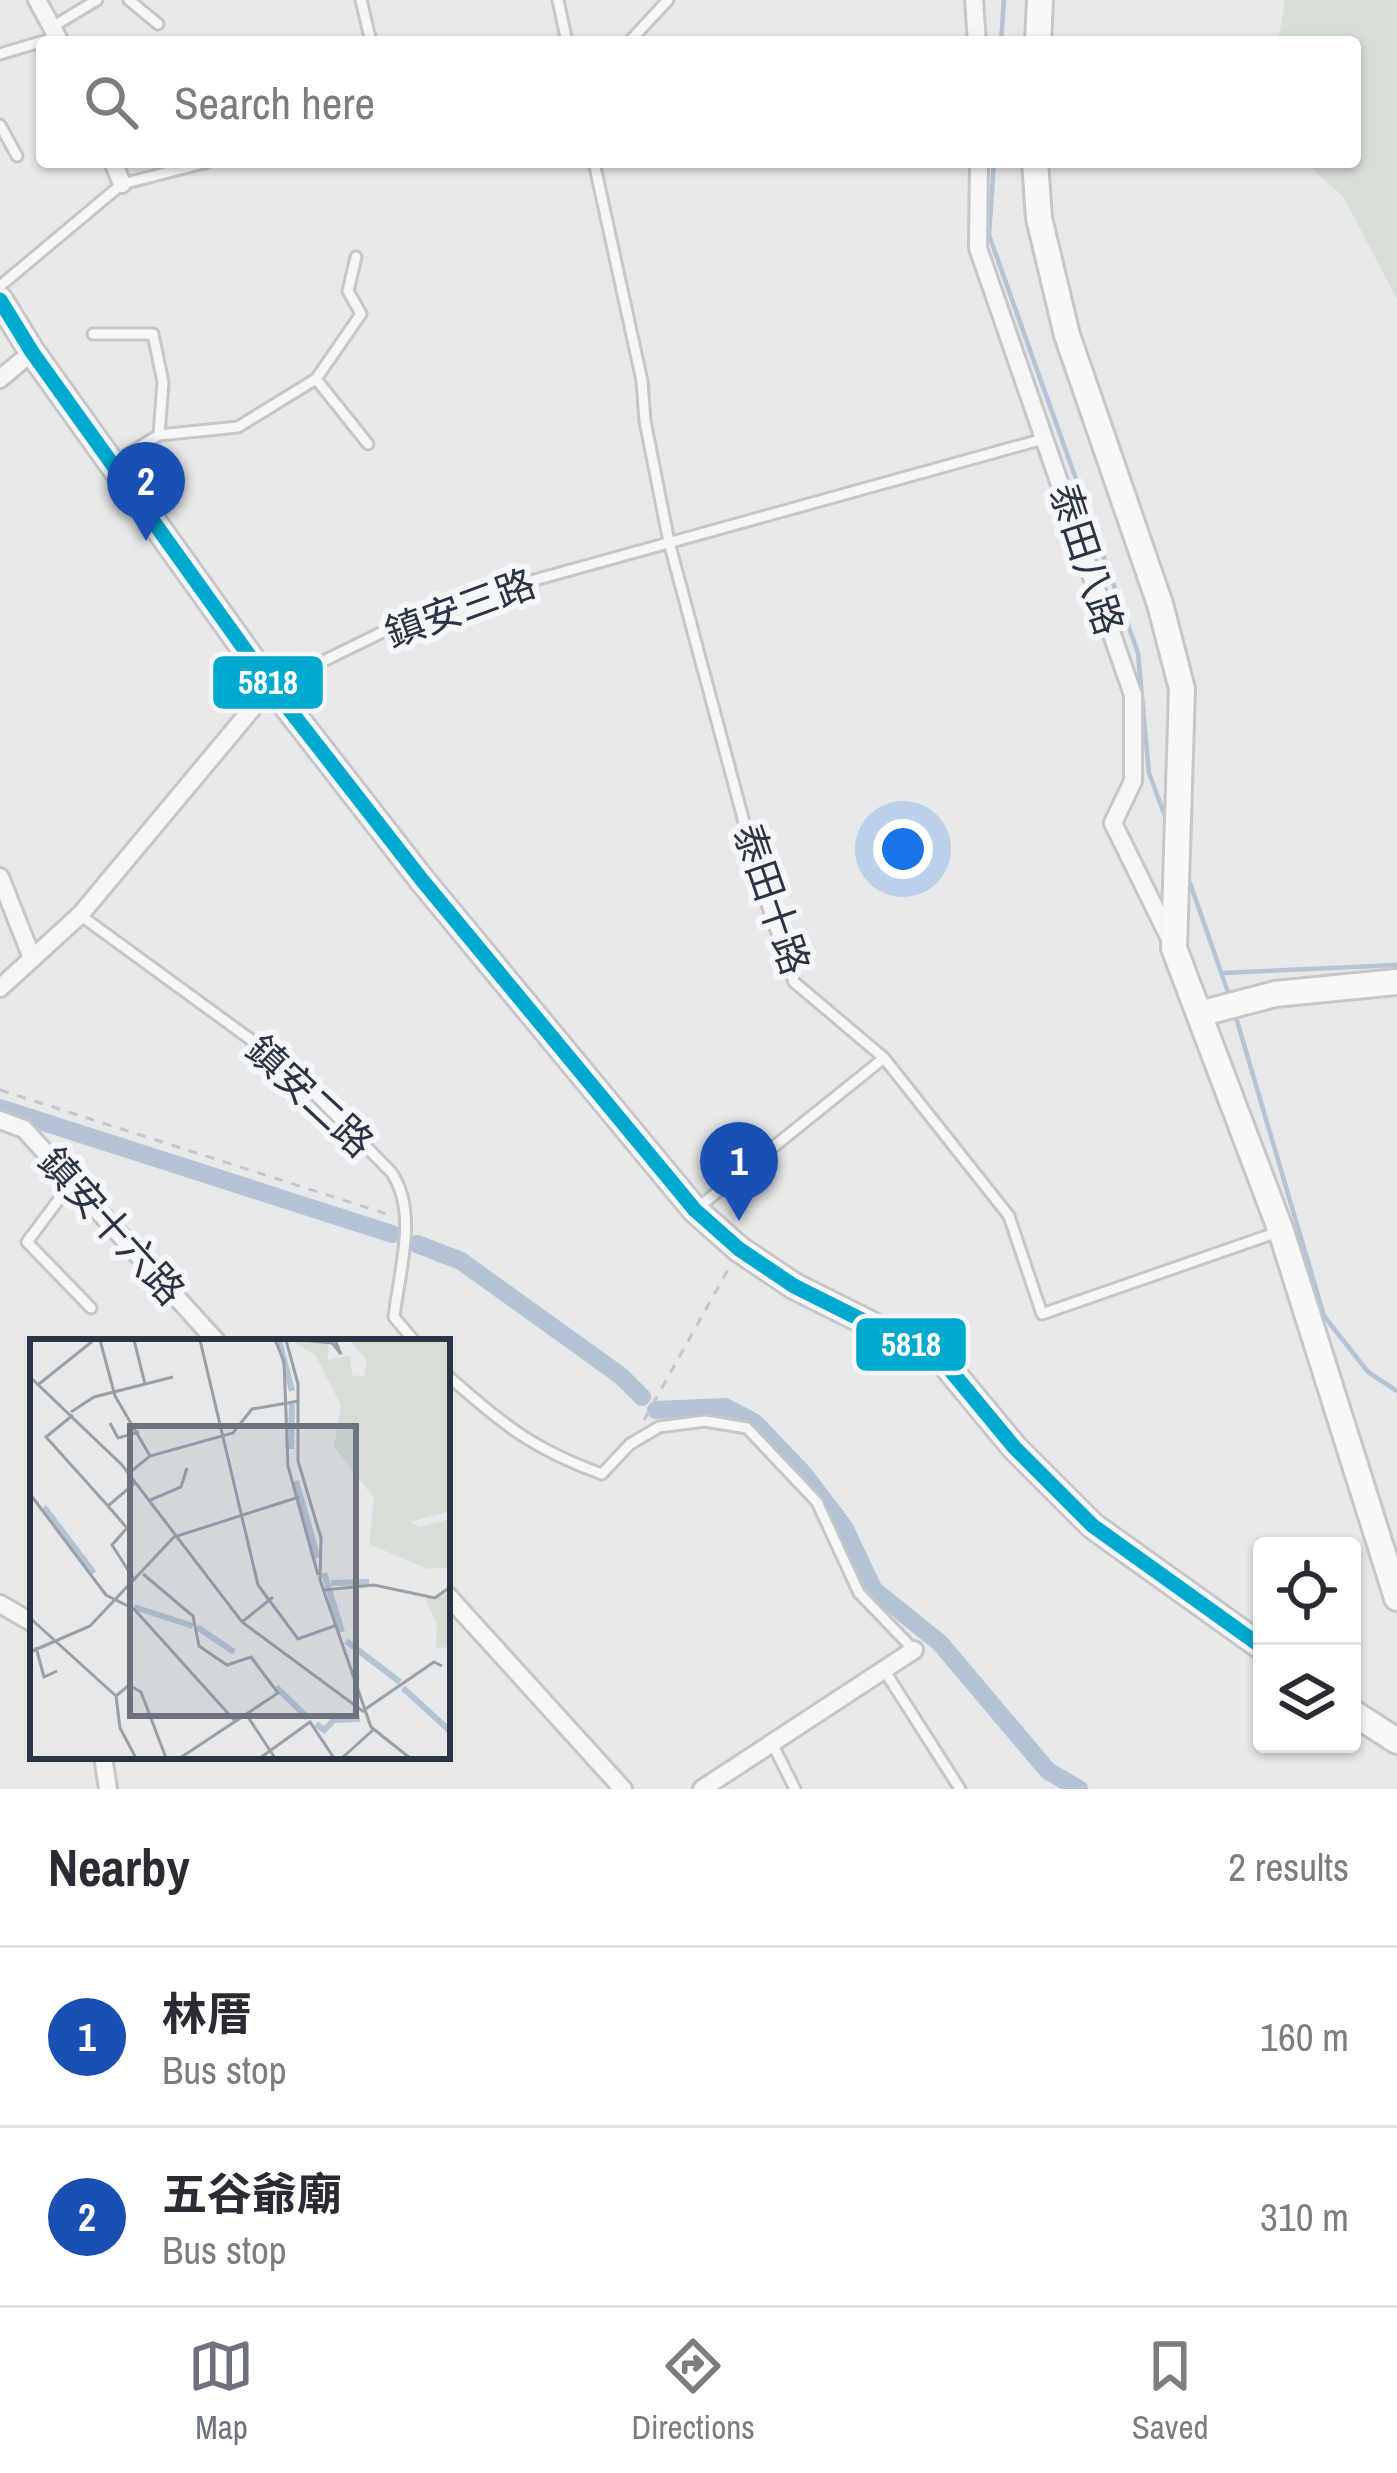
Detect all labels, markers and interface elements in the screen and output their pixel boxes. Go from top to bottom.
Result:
search box [36,36,1361,168]
icon: search [78,69,144,135]
text: Search here [174,72,375,133]
pin: 2 [107,442,185,541]
street label: 泰田八路 [1038,477,1136,641]
street label: 鎮安三路 [378,557,542,659]
line badge: 5818 [211,654,325,711]
text: 5818 [238,660,298,704]
street label: 泰田十路 [722,817,822,981]
your location [873,819,933,879]
street label: 鎮安二路 [235,1024,385,1168]
pin: 1 [700,1122,778,1221]
street label: 鎮安十六路 [27,1136,197,1316]
line badge: 5818 [854,1316,968,1373]
text: 5818 [881,1322,941,1366]
inset map [30,1339,450,1759]
map controls [1253,1537,1361,1753]
button: locate [1253,1537,1361,1645]
button: layers [1253,1645,1361,1753]
text: Nearby [48,1833,190,1902]
text: 2 results [1228,1841,1349,1893]
text: 林厝 [162,1983,252,2044]
text: 1 [78,2011,96,2063]
text: 160 m [1260,2011,1349,2063]
text: Bus stop [162,2044,286,2096]
text: 五谷爺廟 [162,2163,342,2224]
text: 2 [78,2191,96,2243]
text: 310 m [1260,2191,1349,2243]
text: Bus stop [162,2224,286,2276]
tab: Map [188,2333,254,2449]
tab: Directions [631,2333,755,2449]
tab: Saved [1132,2333,1208,2449]

